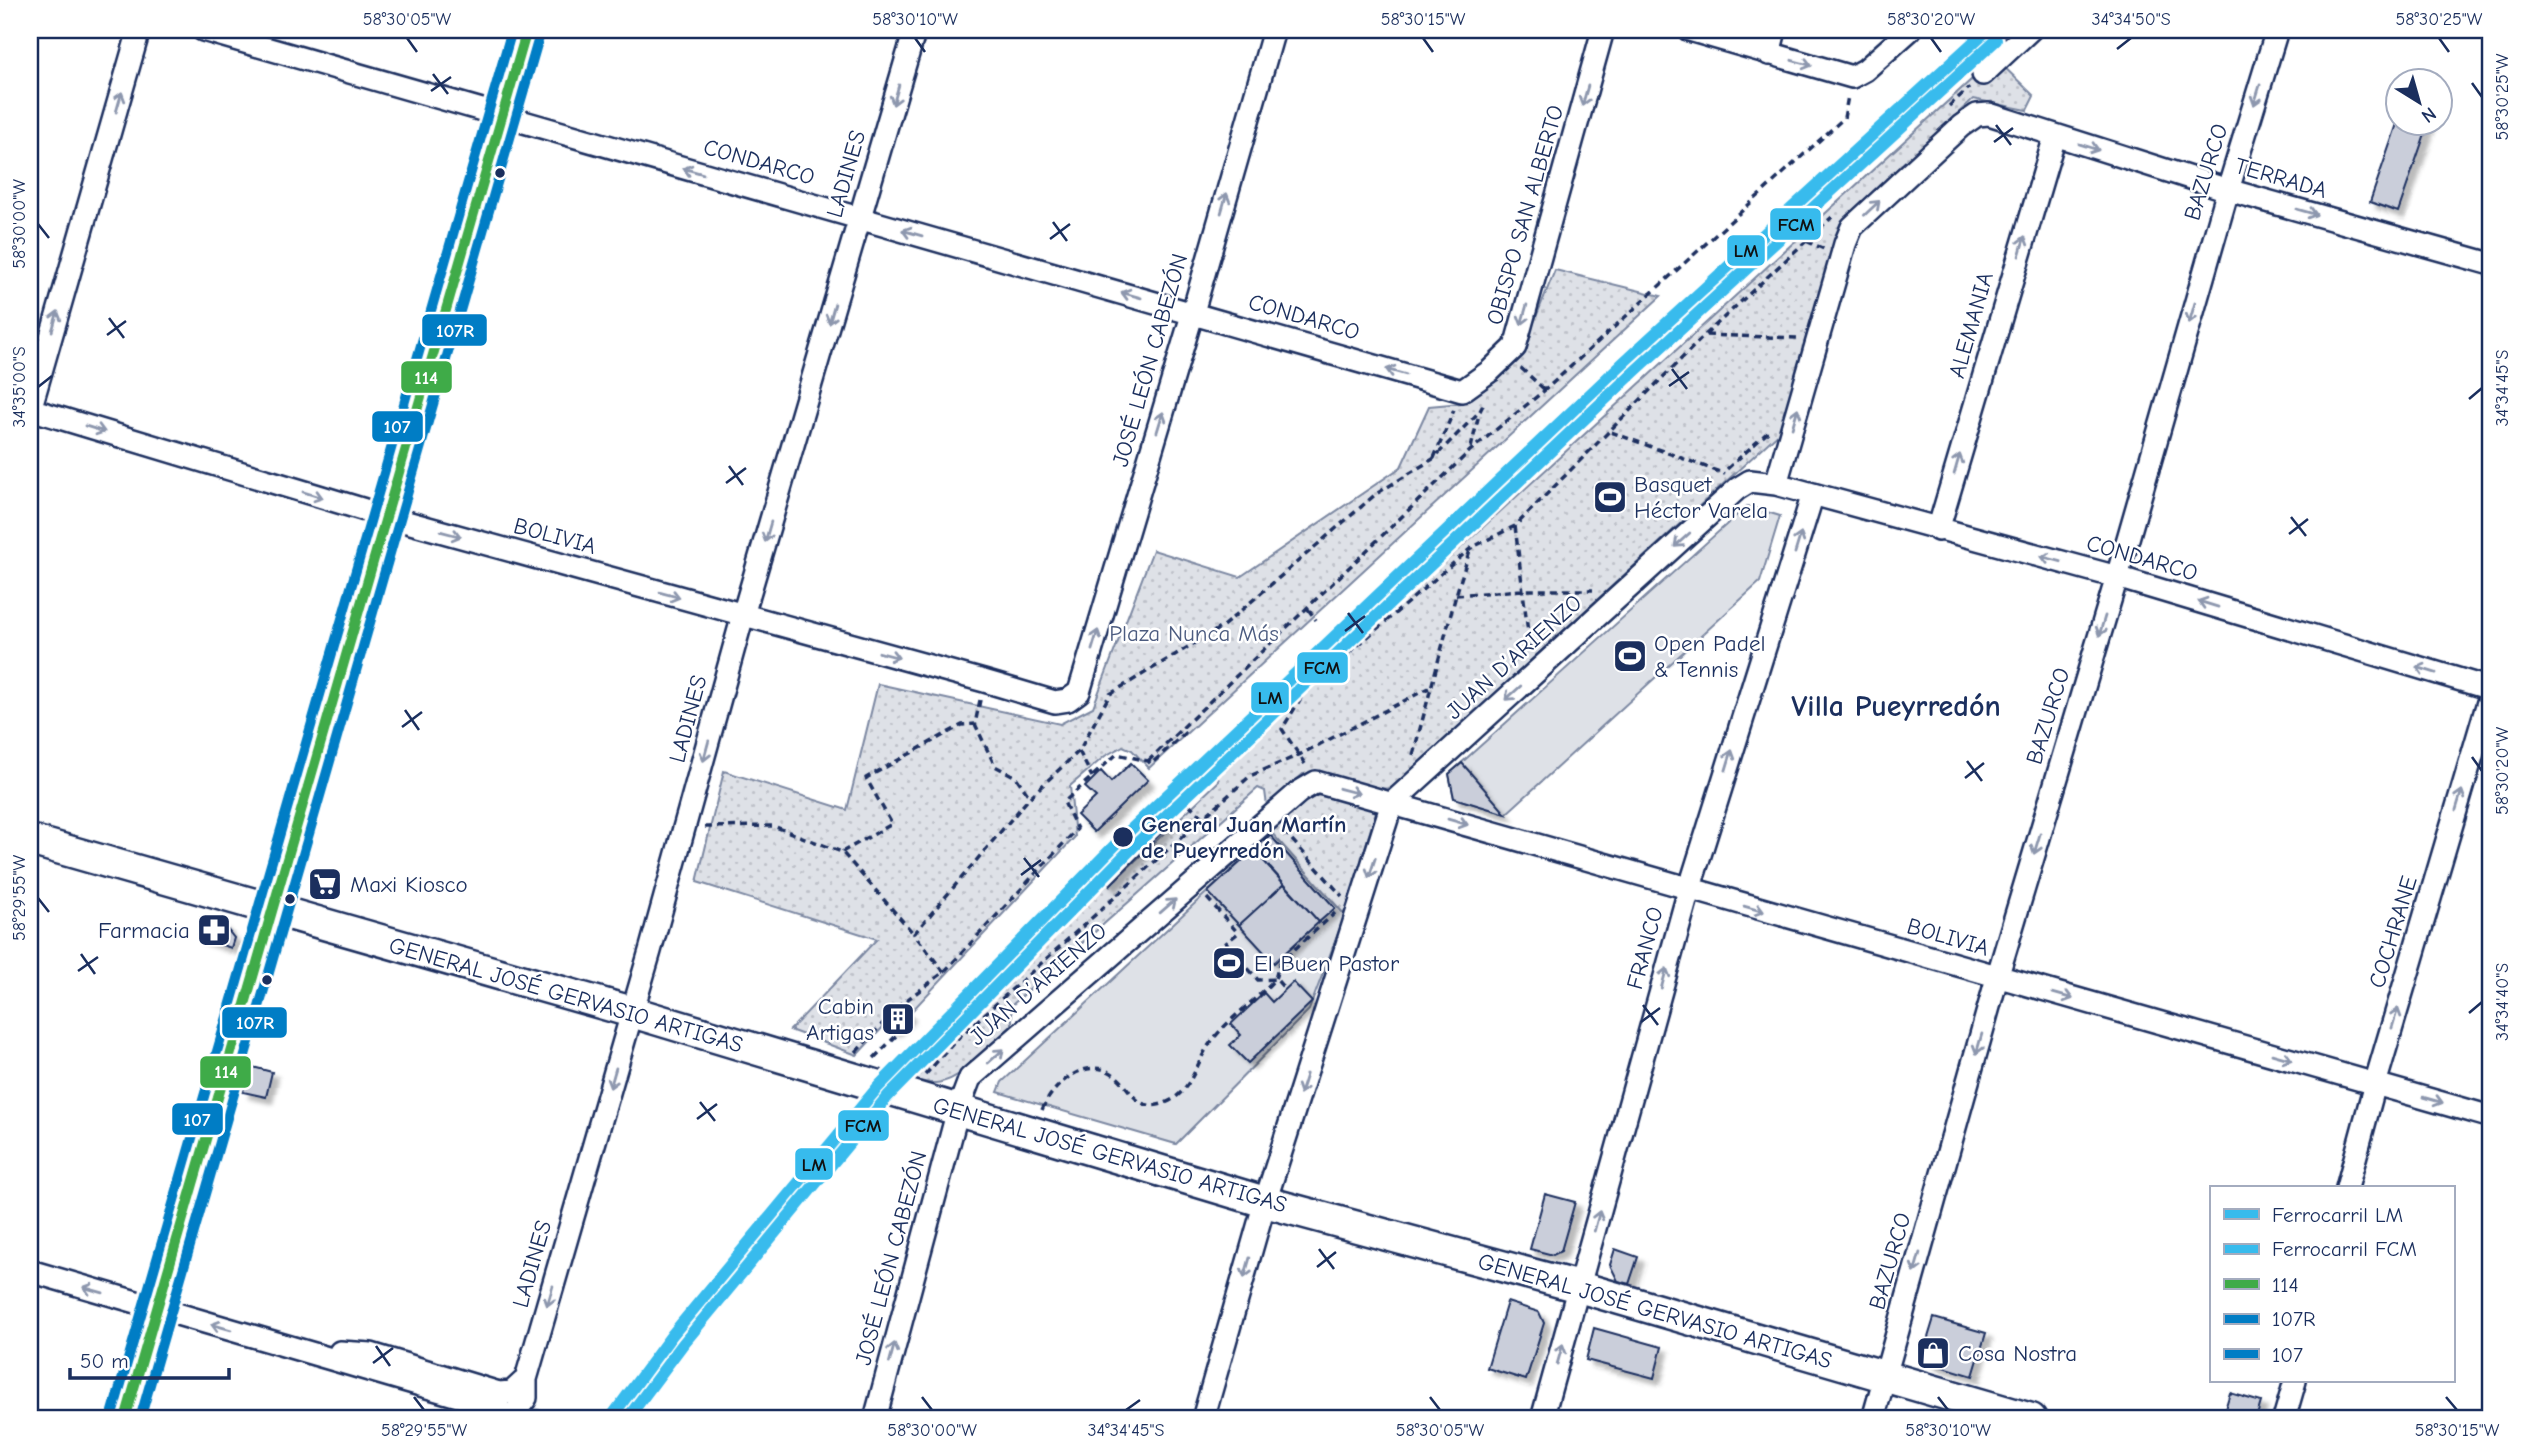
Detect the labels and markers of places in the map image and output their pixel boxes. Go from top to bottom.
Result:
unlabelled marker [493,166,507,180]
place label: Basquet Héctor Varela [1634,471,1768,524]
sports icon: Basquet Héctor Varela [1591,478,1629,516]
place label: Open Padel & Tennis [1654,630,1765,683]
sports icon: Open Padel & Tennis [1611,637,1649,675]
place label: General Juan Martín de Pueyrredón [1141,811,1346,864]
marker: General Juan Martín de Pueyrredón [1111,825,1135,849]
supermarket icon: Maxi Kiosco [306,865,344,903]
place label: Maxi Kiosco [350,871,468,898]
unlabelled marker [283,892,297,906]
pharmacy icon: Farmacia [195,911,233,949]
place label: Farmacia [98,917,190,944]
sports icon: El Buen Pastor [1210,944,1248,982]
place label: El Buen Pastor [1254,950,1400,977]
unlabelled marker [260,973,274,987]
place label: Cabin Artigas [806,993,874,1046]
building icon: Cabin Artigas [879,1000,917,1038]
shop icon: Cosa Nostra [1914,1334,1952,1372]
place label: Cosa Nostra [1958,1340,2077,1367]

